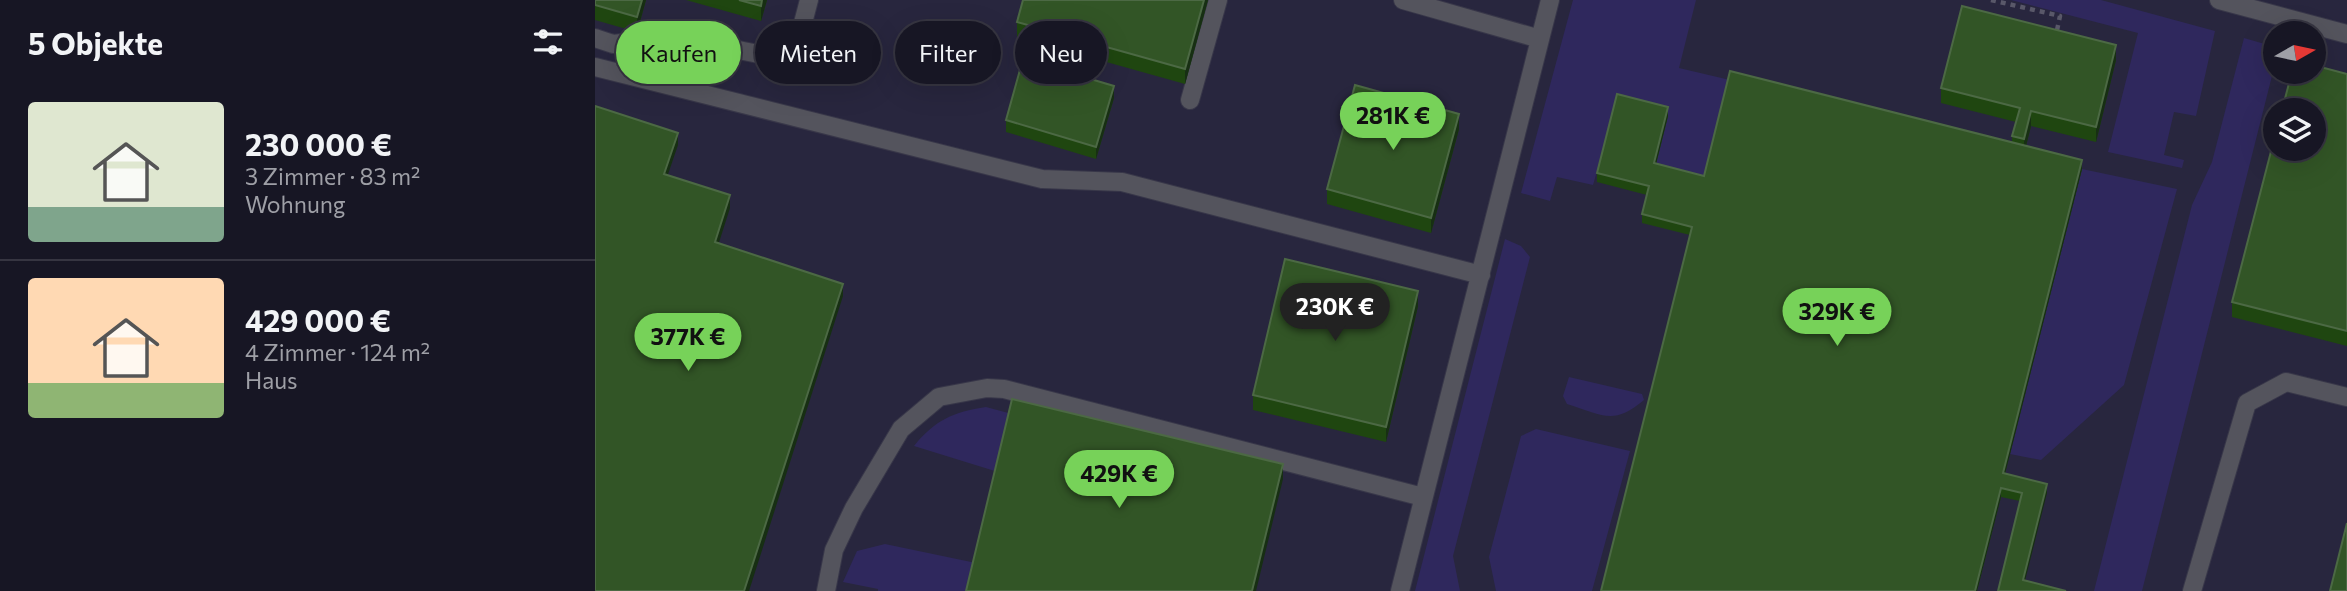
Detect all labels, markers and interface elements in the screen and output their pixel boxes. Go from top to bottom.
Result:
chip: Kaufen [616,21,741,84]
chip: Mieten [755,21,881,84]
chip: Filter [895,21,1001,84]
chip: Neu [1015,21,1107,84]
north arrow [2263,21,2326,84]
map controls [2263,21,2326,161]
icon: filters [529,23,567,61]
text: 5 Objekte [28,24,163,61]
pin: 281K € [1336,92,1450,152]
button: layers [2263,98,2326,161]
text: 281K € [1356,101,1430,129]
text: 230 000 € [245,125,392,162]
icon: home [84,130,168,214]
text: 3 Zimmer · 83 m² [245,162,420,190]
text: Wohnung [245,190,345,218]
pin: 230K € [1278,284,1392,343]
pin: 329K € [1780,288,1894,348]
text: 230K € [1296,292,1374,320]
text: 329K € [1798,297,1876,325]
text: 429 000 € [245,301,391,338]
icon: home [84,306,168,390]
pin: 377K € [631,314,745,373]
text: 377K € [650,322,726,350]
text: 4 Zimmer · 124 m² [245,338,430,366]
text: Haus [245,366,298,394]
pin: 429K € [1062,450,1176,510]
text: 429K € [1080,459,1158,487]

